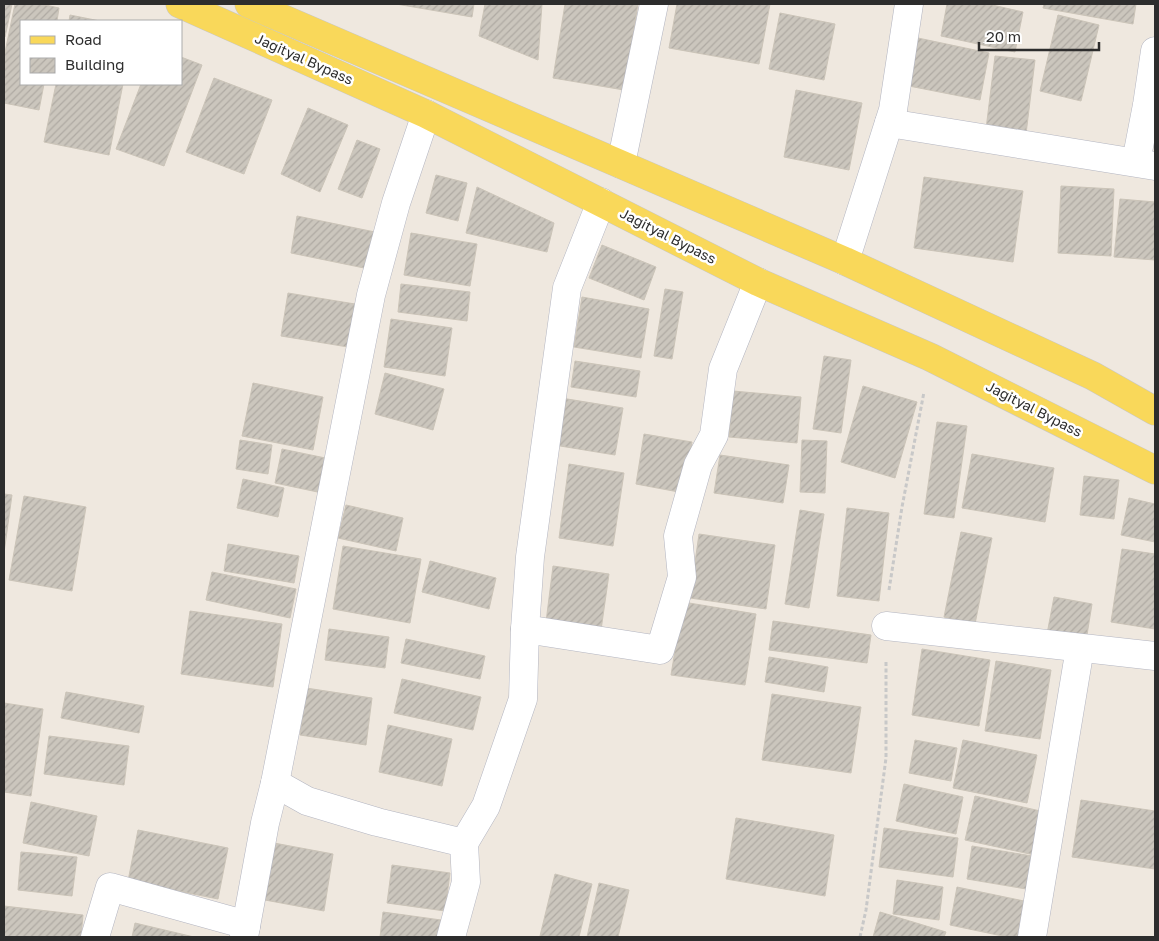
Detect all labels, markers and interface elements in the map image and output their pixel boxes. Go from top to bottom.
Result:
legend [20,20,182,85]
scale bar [979,20,1099,52]
text: 20 m [986,27,1021,45]
street label: Jagityal Bypass [252,29,356,88]
text: Road [65,30,102,48]
text: Building [65,55,125,73]
street label: Jagityal Bypass [617,204,719,267]
street label: Jagityal Bypass [983,377,1085,440]

